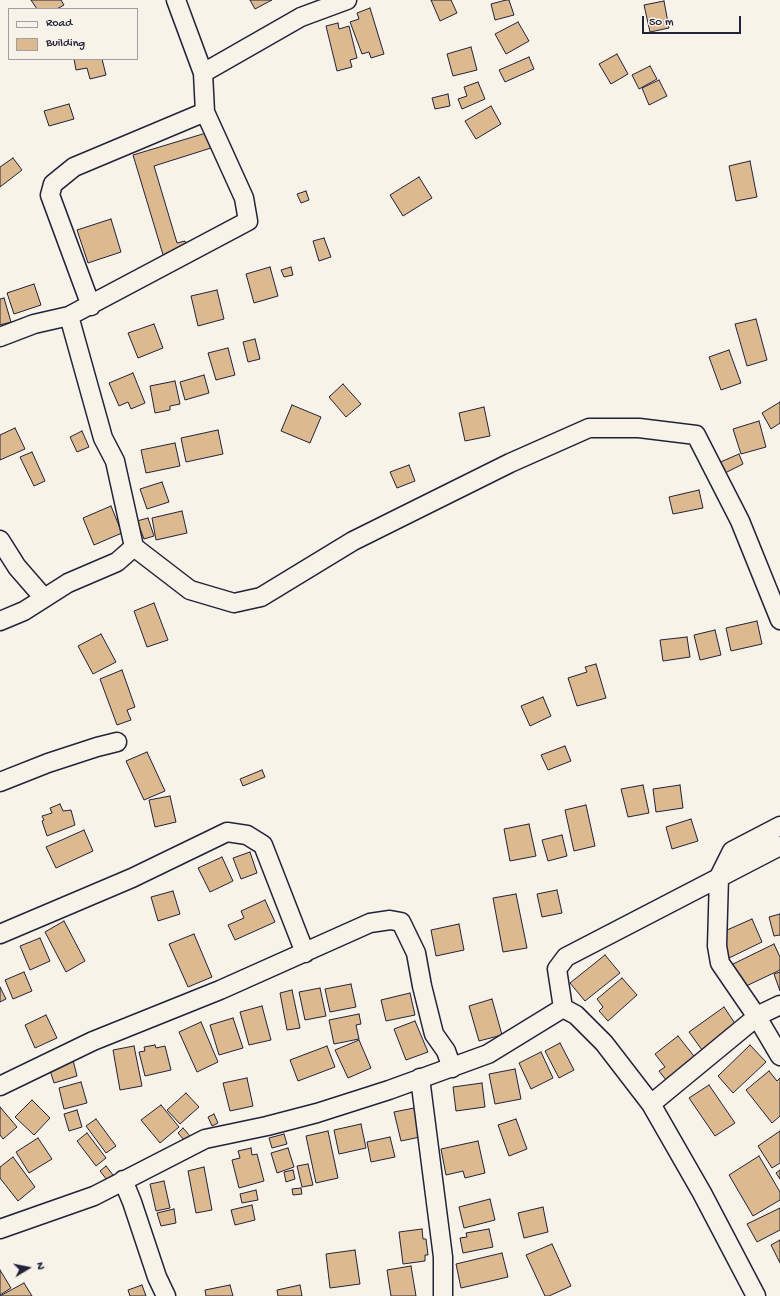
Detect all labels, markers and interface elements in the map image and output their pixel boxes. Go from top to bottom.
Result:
legend [8,8,138,60]
scale bar [644,8,743,34]
text: 50 m [649,16,674,30]
text: Road [46,17,72,31]
text: Building [46,37,85,51]
north arrow [8,1248,48,1288]
text: N [33,1261,46,1270]

